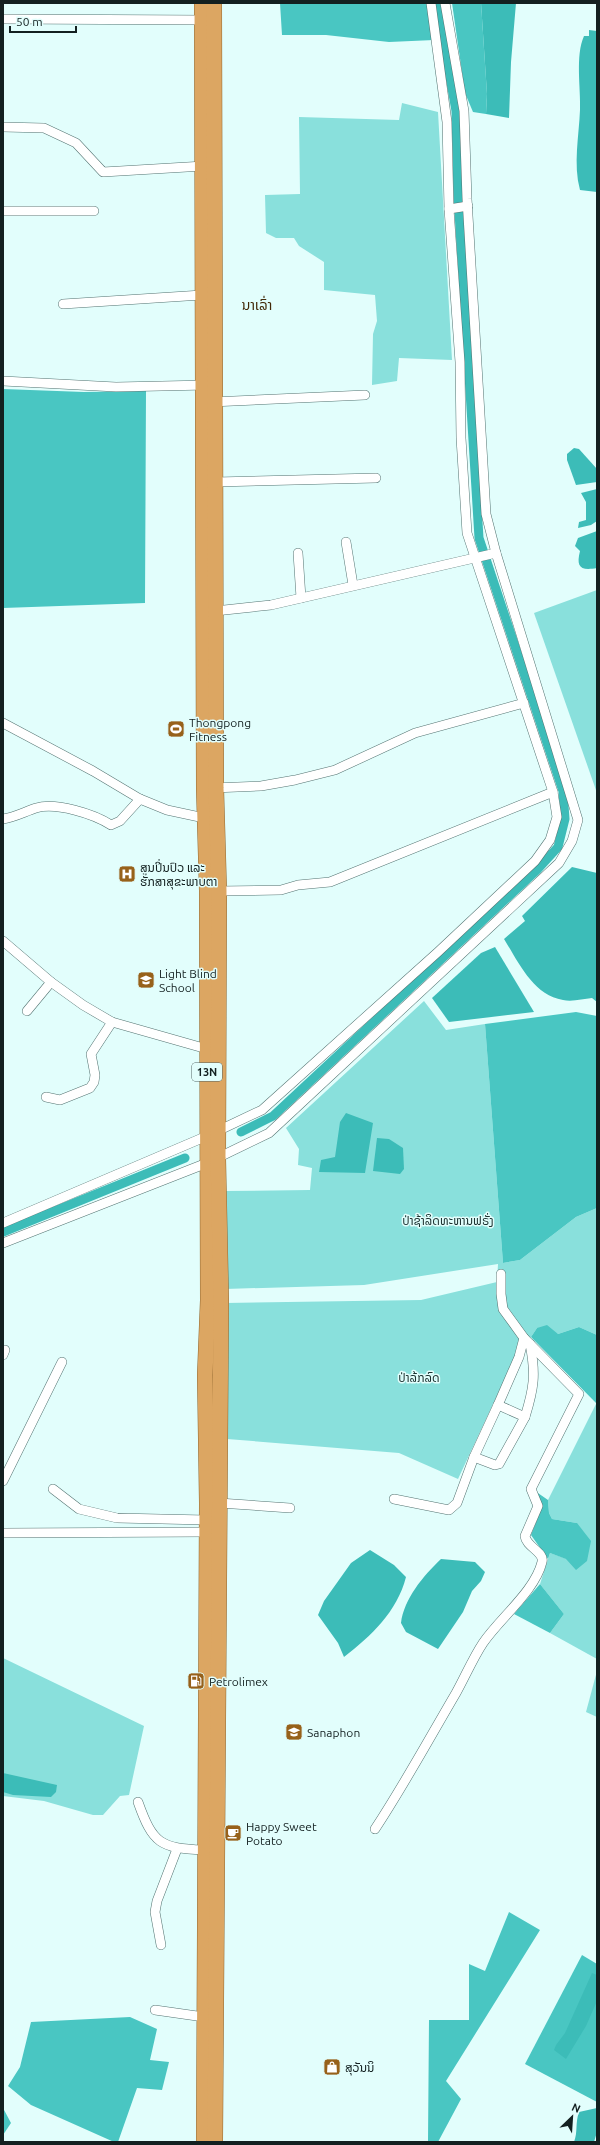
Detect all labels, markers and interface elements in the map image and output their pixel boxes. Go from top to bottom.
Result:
scale bar [10,8,76,34]
text: 50 m [16,15,43,28]
district label: ນາເລົ່າ [242,295,272,313]
place label: Thongpong Fitness [189,716,251,743]
sports icon: Thongpong Fitness [166,719,186,739]
place label: ສູນປິ່ນປົວ ແລະ ຮັກສາສຸຂະພາບຕາ [140,858,217,890]
hospital icon: ສູນປິ່ນປົວ ແລະ ຮັກສາສຸຂະພາບຕາ [117,864,137,884]
place label: Light Blind School [159,967,217,994]
school or university icon: Light Blind School [136,970,156,990]
road number: 13N [192,1063,222,1081]
park label: ປ່າຊ້າລິດທະຫານຟຣັ່ງ [402,1212,494,1227]
park label: ປ່າລ້ກລົດ [398,1371,440,1384]
fuel station icon: Petrolimex [186,1671,206,1691]
place label: Petrolimex [209,1675,268,1688]
school or university icon: Sanaphon [284,1722,304,1742]
place label: Sanaphon [307,1726,360,1739]
place label: Happy Sweet Potato [246,1820,317,1847]
cafe icon: Happy Sweet Potato [223,1823,243,1843]
shop icon: ສຸວັນນິ [322,2057,342,2077]
place label: ສຸວັນນິ [345,2061,374,2076]
north arrow [552,2097,592,2137]
text: N [570,2101,582,2115]

